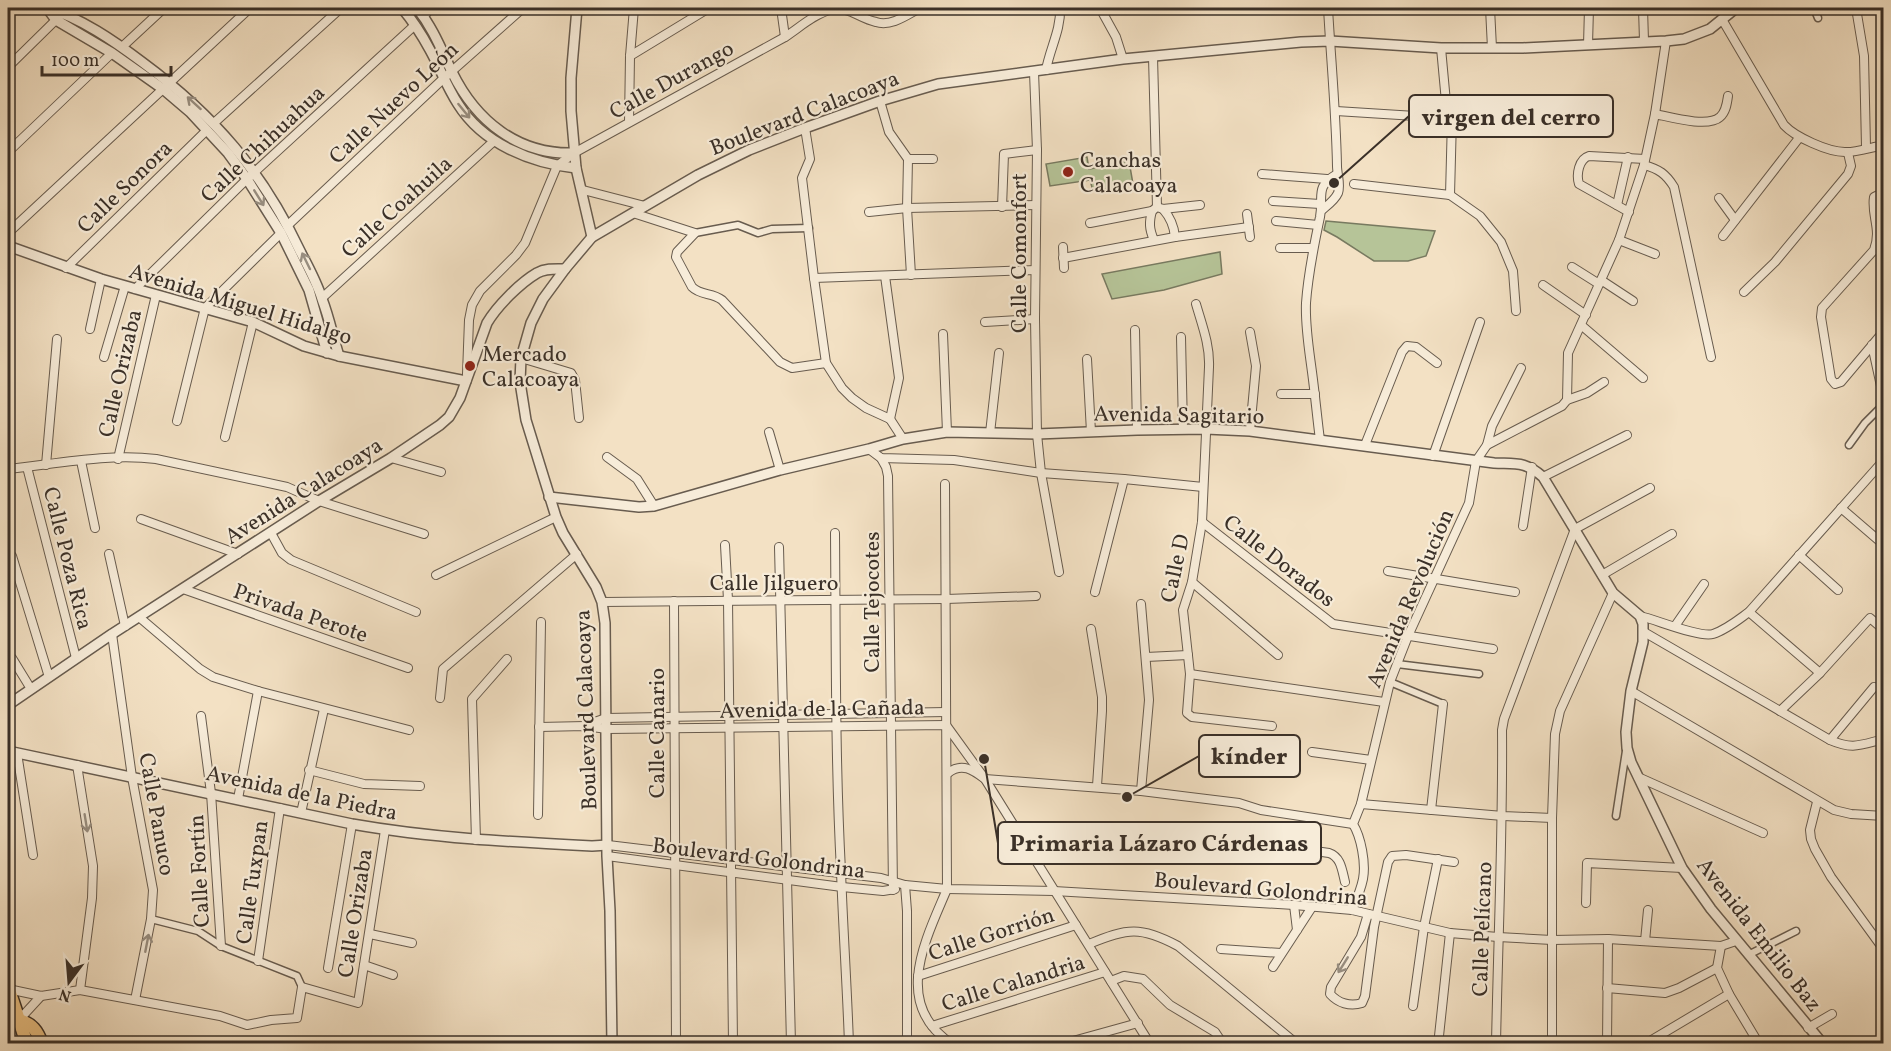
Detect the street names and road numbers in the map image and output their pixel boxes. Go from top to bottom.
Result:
street label: Calle Durango [604,34,740,128]
street label: Calle Nuevo León [323,35,466,172]
street label: Boulevard Calacoaya [706,64,904,165]
street label: Calle Chihuahua [194,79,333,211]
street label: Calle Sonora [71,134,180,241]
street label: Calle Coahuila [335,149,460,266]
street label: Calle Comonfort [1005,173,1036,333]
street label: Avenida Miguel Hidalgo [125,257,356,354]
street label: Calle Orizaba [92,307,151,440]
street label: Avenida Sagitario [1093,400,1265,433]
street label: Avenida Calacoaya [219,431,389,553]
street label: Calle Poza Rica [34,484,99,633]
street label: Avenida Revolución [1360,505,1463,693]
street label: Calle Dorados [1216,508,1341,616]
street label: Calle Tejocotes [858,531,889,673]
street label: Calle D [1154,531,1199,606]
street label: Calle Jilguero [710,569,838,600]
street label: Privada Perote [229,577,372,652]
street label: Boulevard Calacoaya [569,609,606,811]
street label: Calle Canario [643,668,674,798]
street label: Avenida de la Cañada [719,693,925,728]
street label: Calle Panuco [129,751,182,878]
street label: Avenida de la Piedra [203,759,400,830]
street label: Calle Fortín [182,814,219,928]
street label: Calle Tuxpan [229,818,278,946]
street label: Boulevard Golondrina [650,831,867,888]
street label: Calle Orizaba [331,847,382,980]
street label: Avenida Emilio Baz [1688,852,1828,1019]
street label: Calle Pelícano [1466,861,1501,997]
street label: Boulevard Golondrina [1153,866,1369,915]
street label: Calle Gorrión [925,900,1059,970]
street label: Calle Calandria [938,948,1089,1021]

